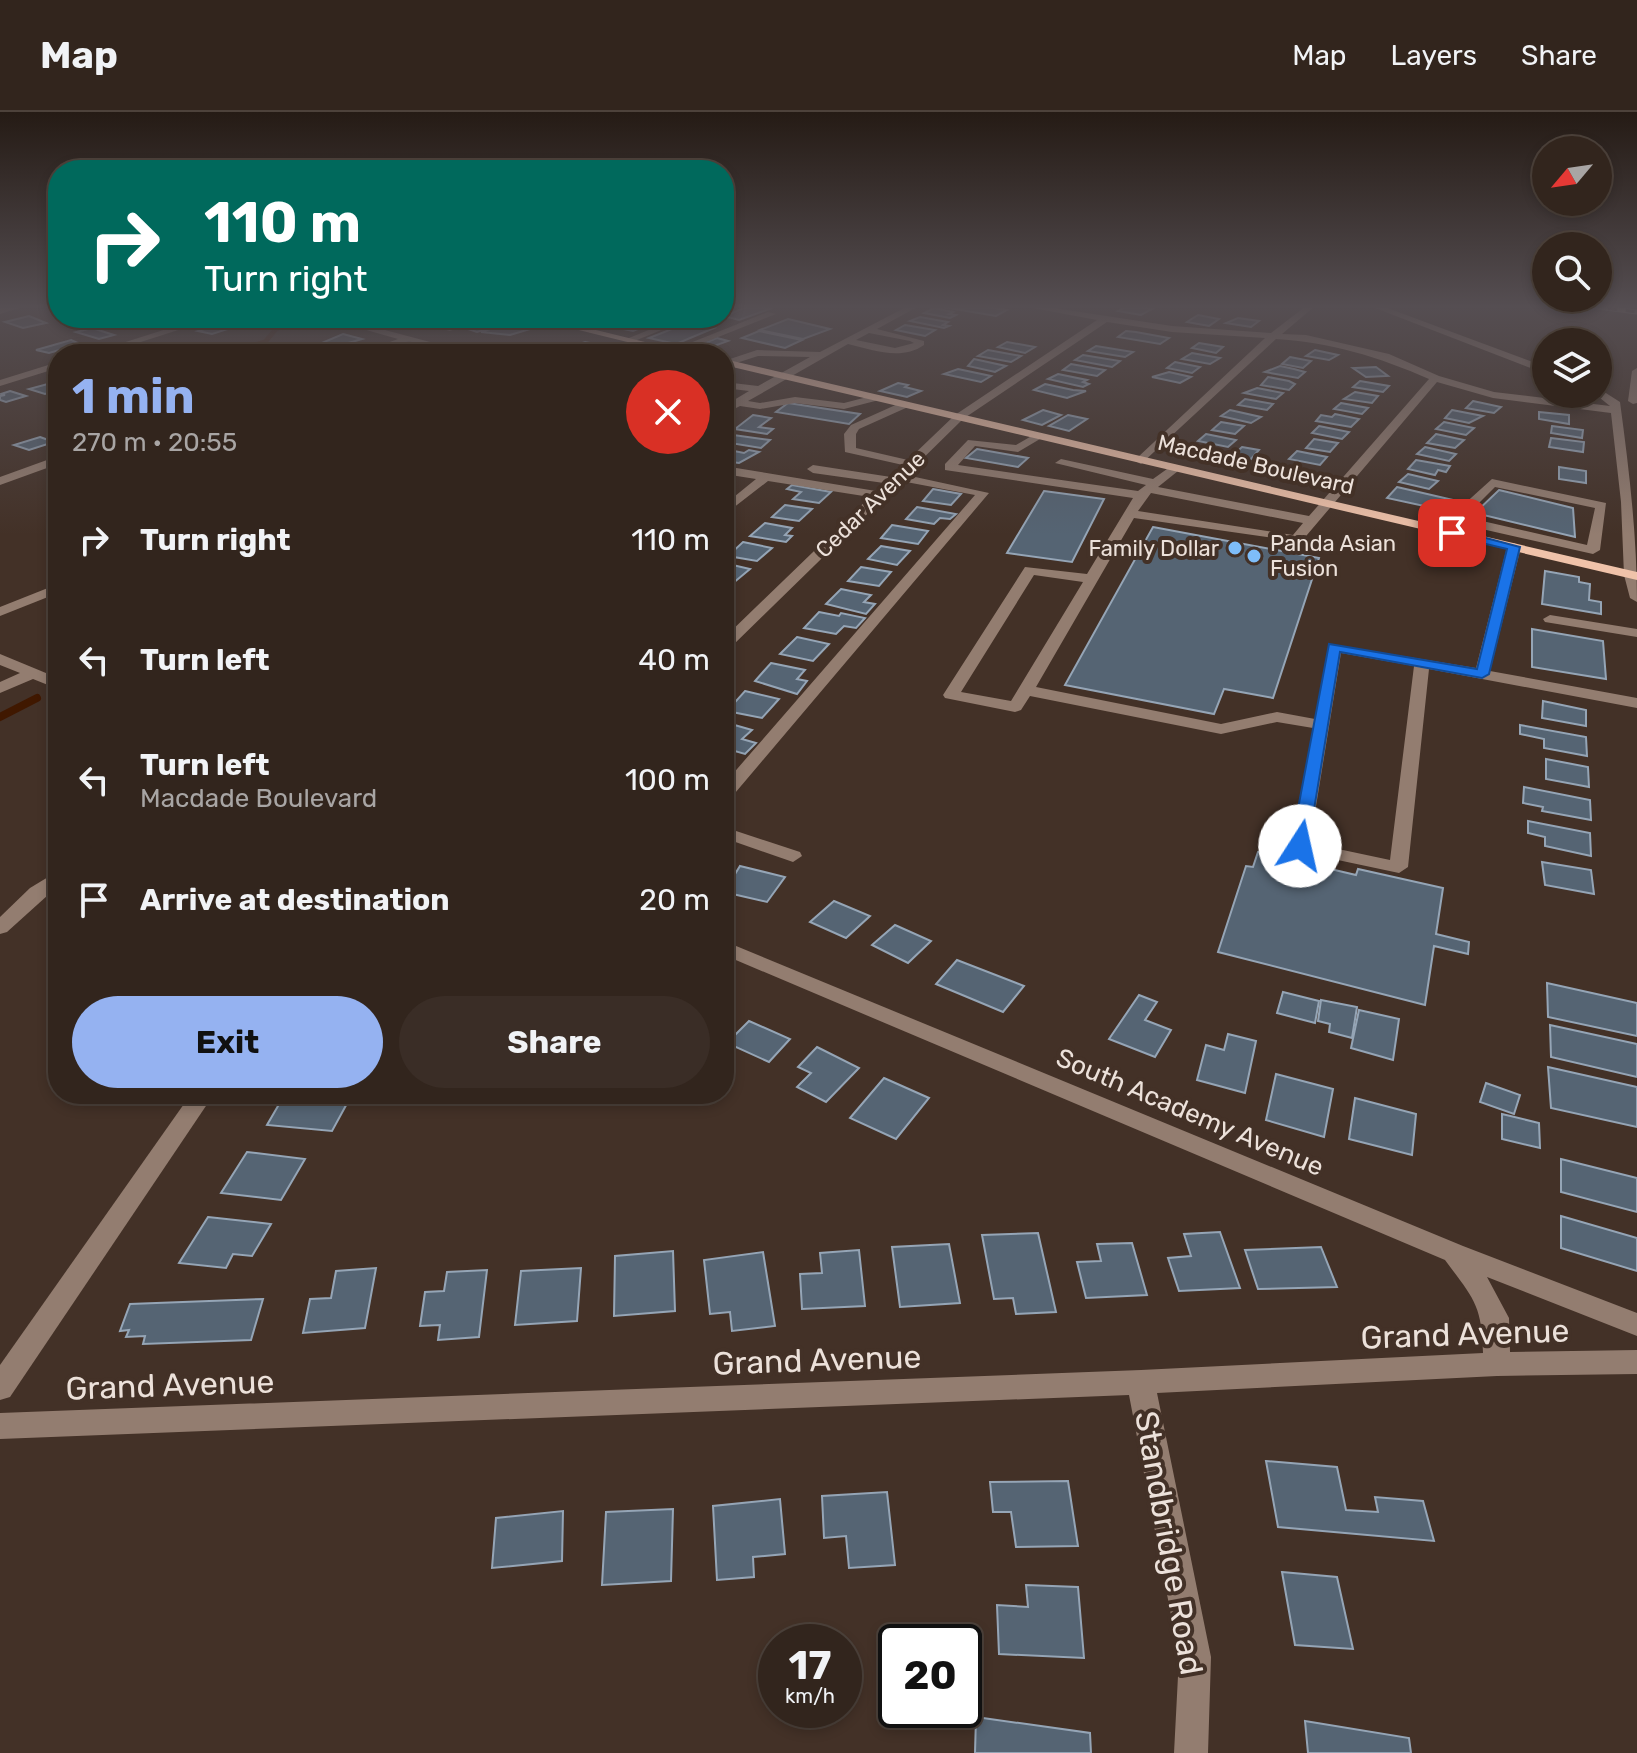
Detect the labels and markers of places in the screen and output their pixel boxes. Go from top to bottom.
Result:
pin [1418,499,1486,567]
place label: Panda Asian Fusion [1270,530,1396,582]
place label: Family Dollar [1088,535,1220,562]
marker: Family Dollar [1226,539,1244,557]
marker: Panda Asian Fusion [1245,547,1263,565]

